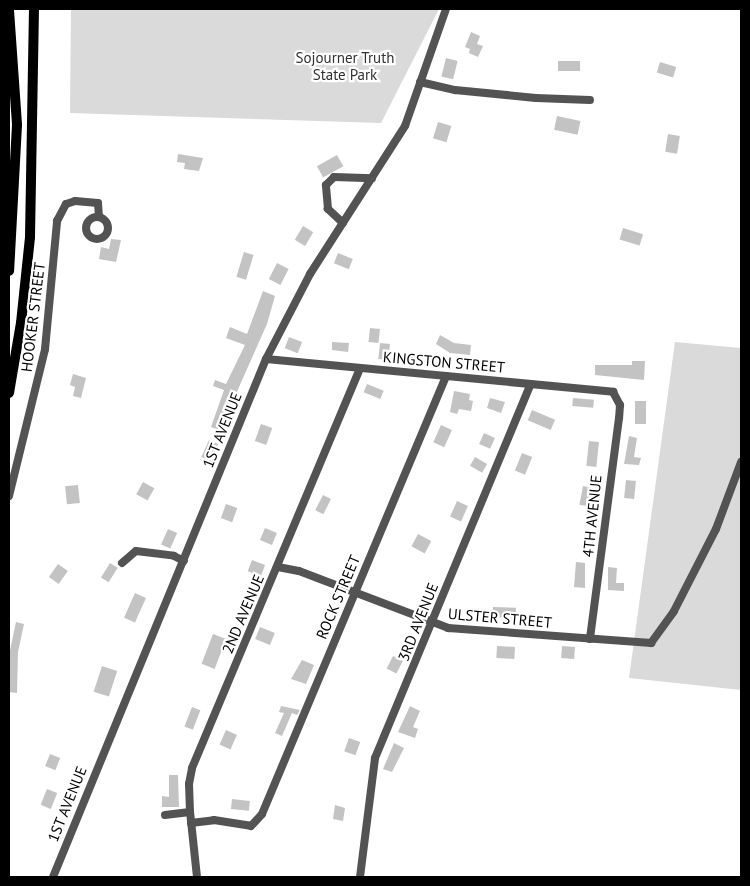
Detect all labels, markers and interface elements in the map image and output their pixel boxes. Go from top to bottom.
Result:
park label: Sojourner Truth State Park [295,48,395,83]
street label: HOOKER STREET [17,261,49,373]
street label: KINGSTON STREET [382,348,506,376]
street label: 1ST AVENUE [198,389,246,471]
street label: 4TH AVENUE [579,474,605,558]
street label: ROCK STREET [312,552,364,642]
street label: 2ND AVENUE [218,572,268,656]
street label: 3RD AVENUE [394,580,442,664]
street label: ULSTER STREET [447,604,553,632]
street label: 1ST AVENUE [43,763,91,845]

